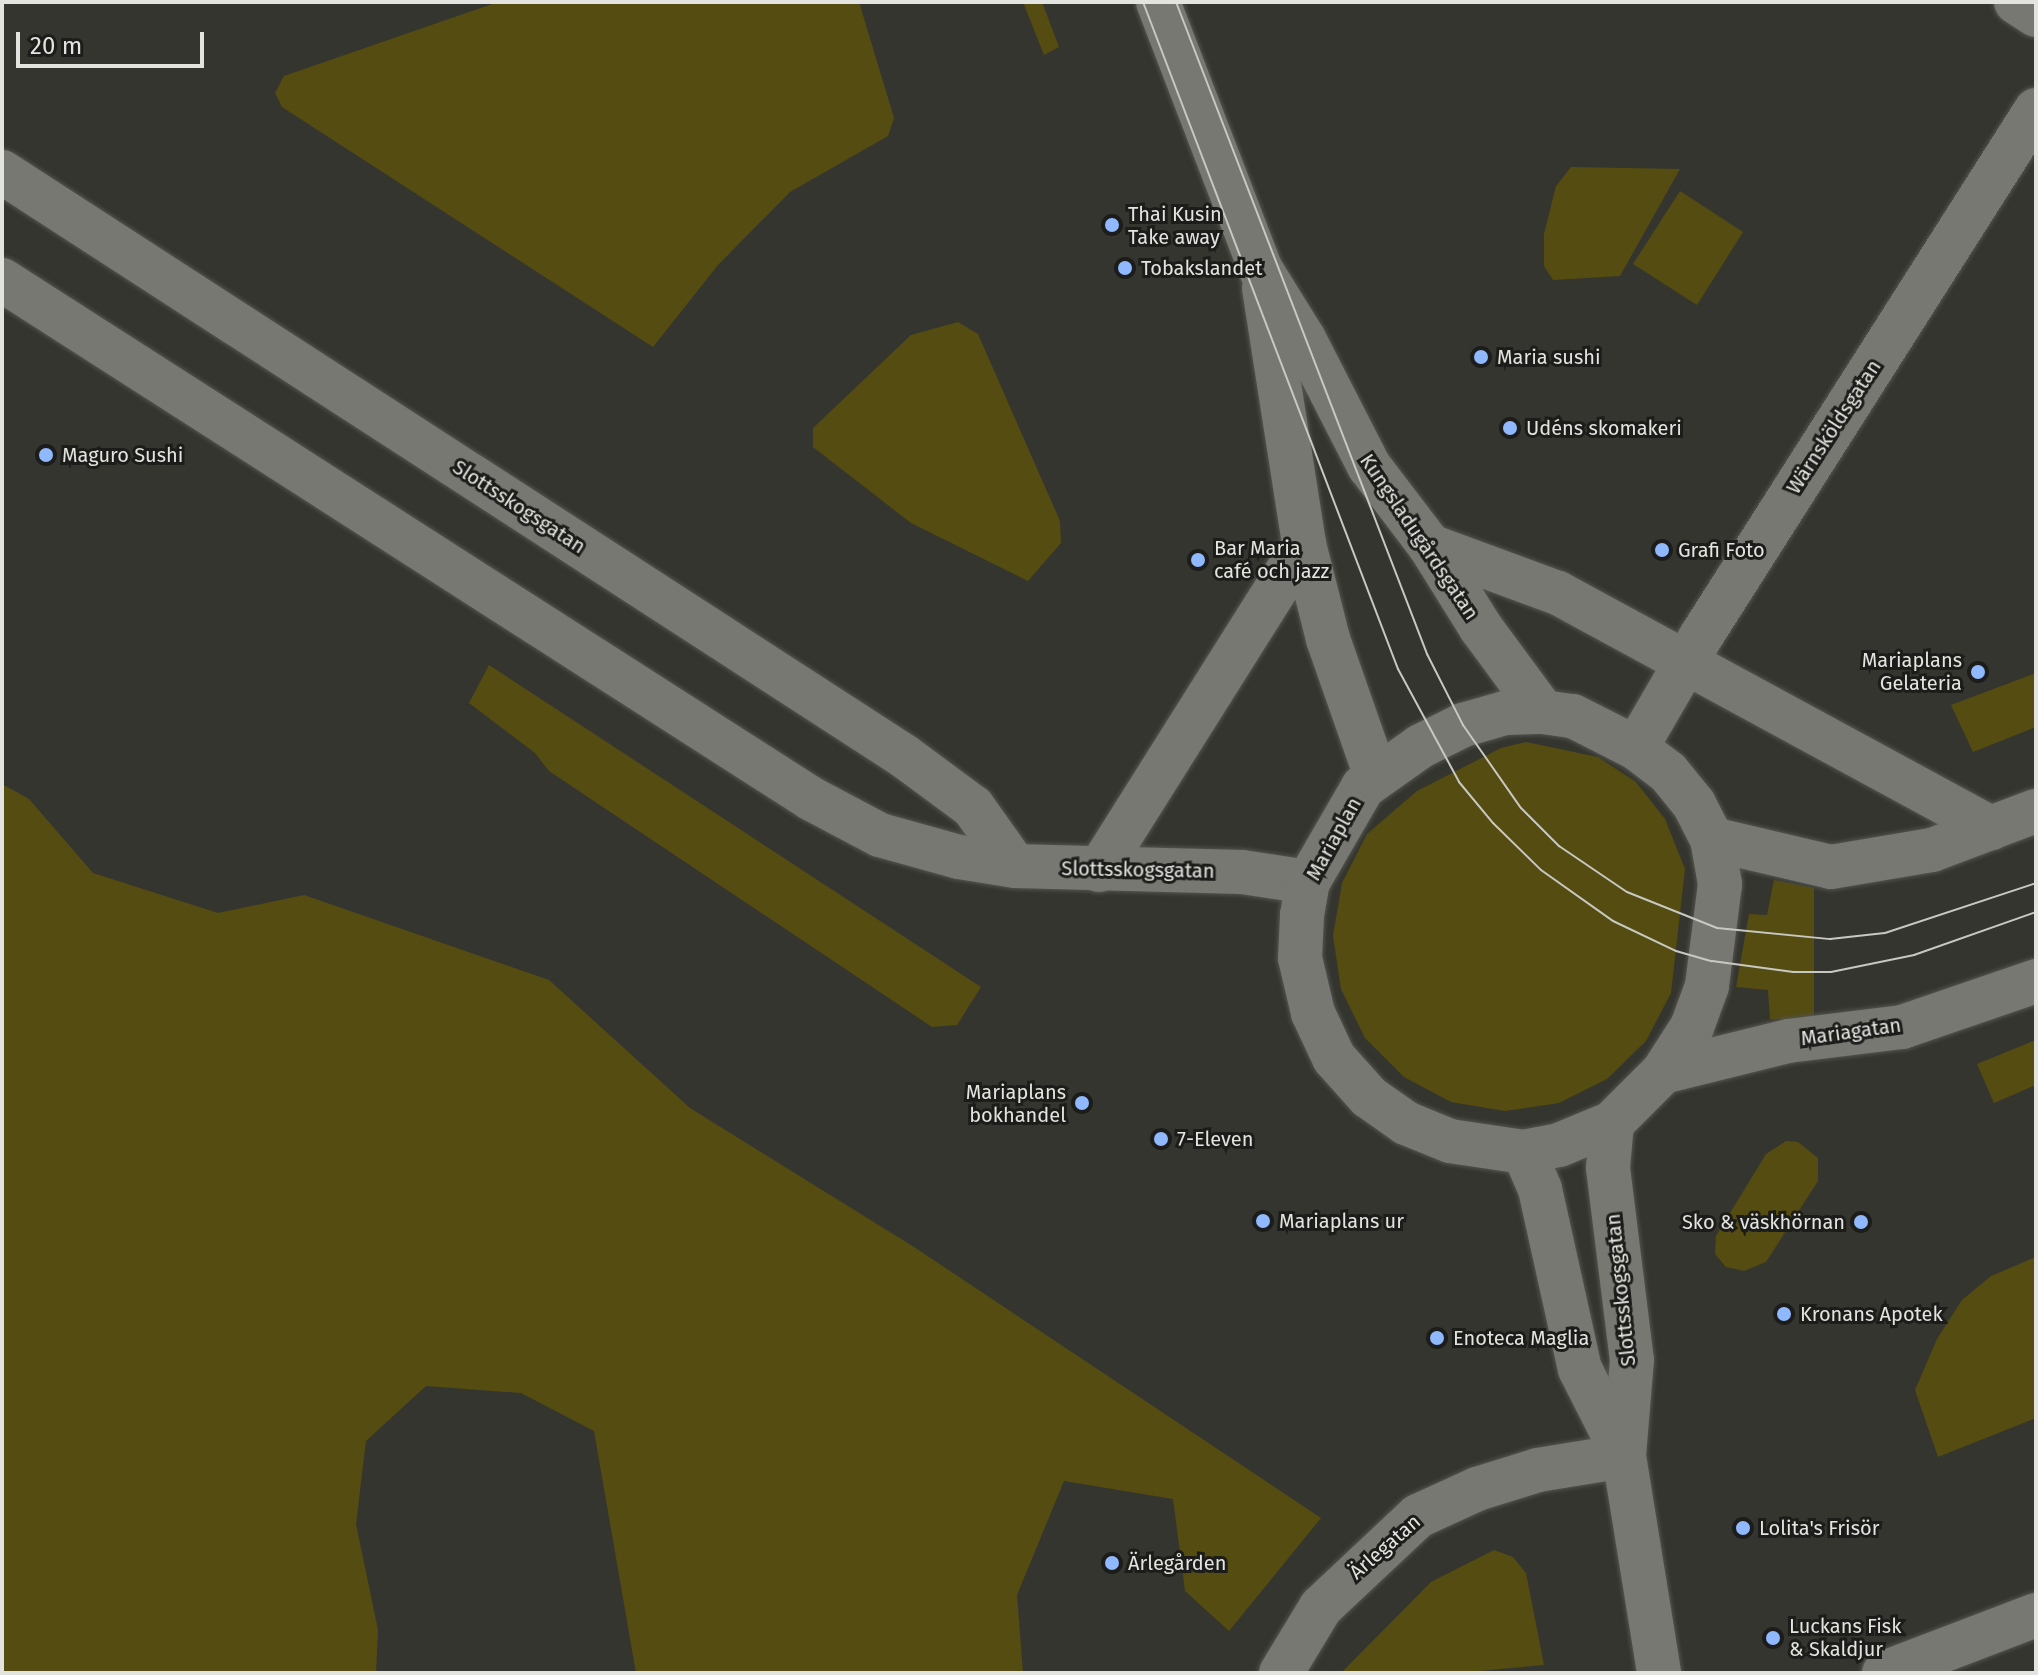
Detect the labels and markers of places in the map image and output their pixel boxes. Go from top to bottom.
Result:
place label: Thai Kusin Take away [1128,202,1222,249]
marker: Thai Kusin Take away [1103,216,1121,234]
place label: Tobakslandet [1141,256,1262,280]
marker: Tobakslandet [1116,259,1134,277]
place label: Maria sushi [1497,345,1601,369]
marker: Maria sushi [1472,348,1490,366]
place label: Udéns skomakeri [1526,416,1682,440]
marker: Udéns skomakeri [1501,419,1519,437]
place label: Maguro Sushi [62,443,183,467]
marker: Maguro Sushi [37,446,55,464]
place label: Bar Maria café och jazz [1214,536,1329,583]
place label: Grafi Foto [1678,538,1765,562]
marker: Grafi Foto [1653,541,1671,559]
marker: Bar Maria café och jazz [1189,551,1207,569]
place label: Mariaplans Gelateria [1862,648,1962,695]
marker: Mariaplans Gelateria [1969,663,1987,681]
place label: Mariaplans bokhandel [966,1080,1066,1127]
marker: Mariaplans bokhandel [1073,1094,1091,1112]
place label: 7-Eleven [1177,1127,1253,1151]
marker: 7-Eleven [1152,1130,1170,1148]
place label: Mariaplans ur [1279,1209,1404,1233]
place label: Sko & väskhörnan [1682,1210,1845,1234]
marker: Mariaplans ur [1254,1212,1272,1230]
marker: Sko & väskhörnan [1852,1213,1870,1231]
place label: Kronans Apotek [1800,1302,1943,1326]
marker: Kronans Apotek [1775,1305,1793,1323]
place label: Enoteca Maglia [1453,1326,1589,1350]
marker: Enoteca Maglia [1428,1329,1446,1347]
place label: Lolita's Frisör [1759,1516,1879,1540]
marker: Lolita's Frisör [1734,1519,1752,1537]
place label: Ärlegården [1128,1551,1226,1575]
marker: Ärlegården [1103,1554,1121,1572]
place label: Luckans Fisk & Skaldjur [1789,1614,1901,1661]
marker: Luckans Fisk & Skaldjur [1764,1629,1782,1647]

